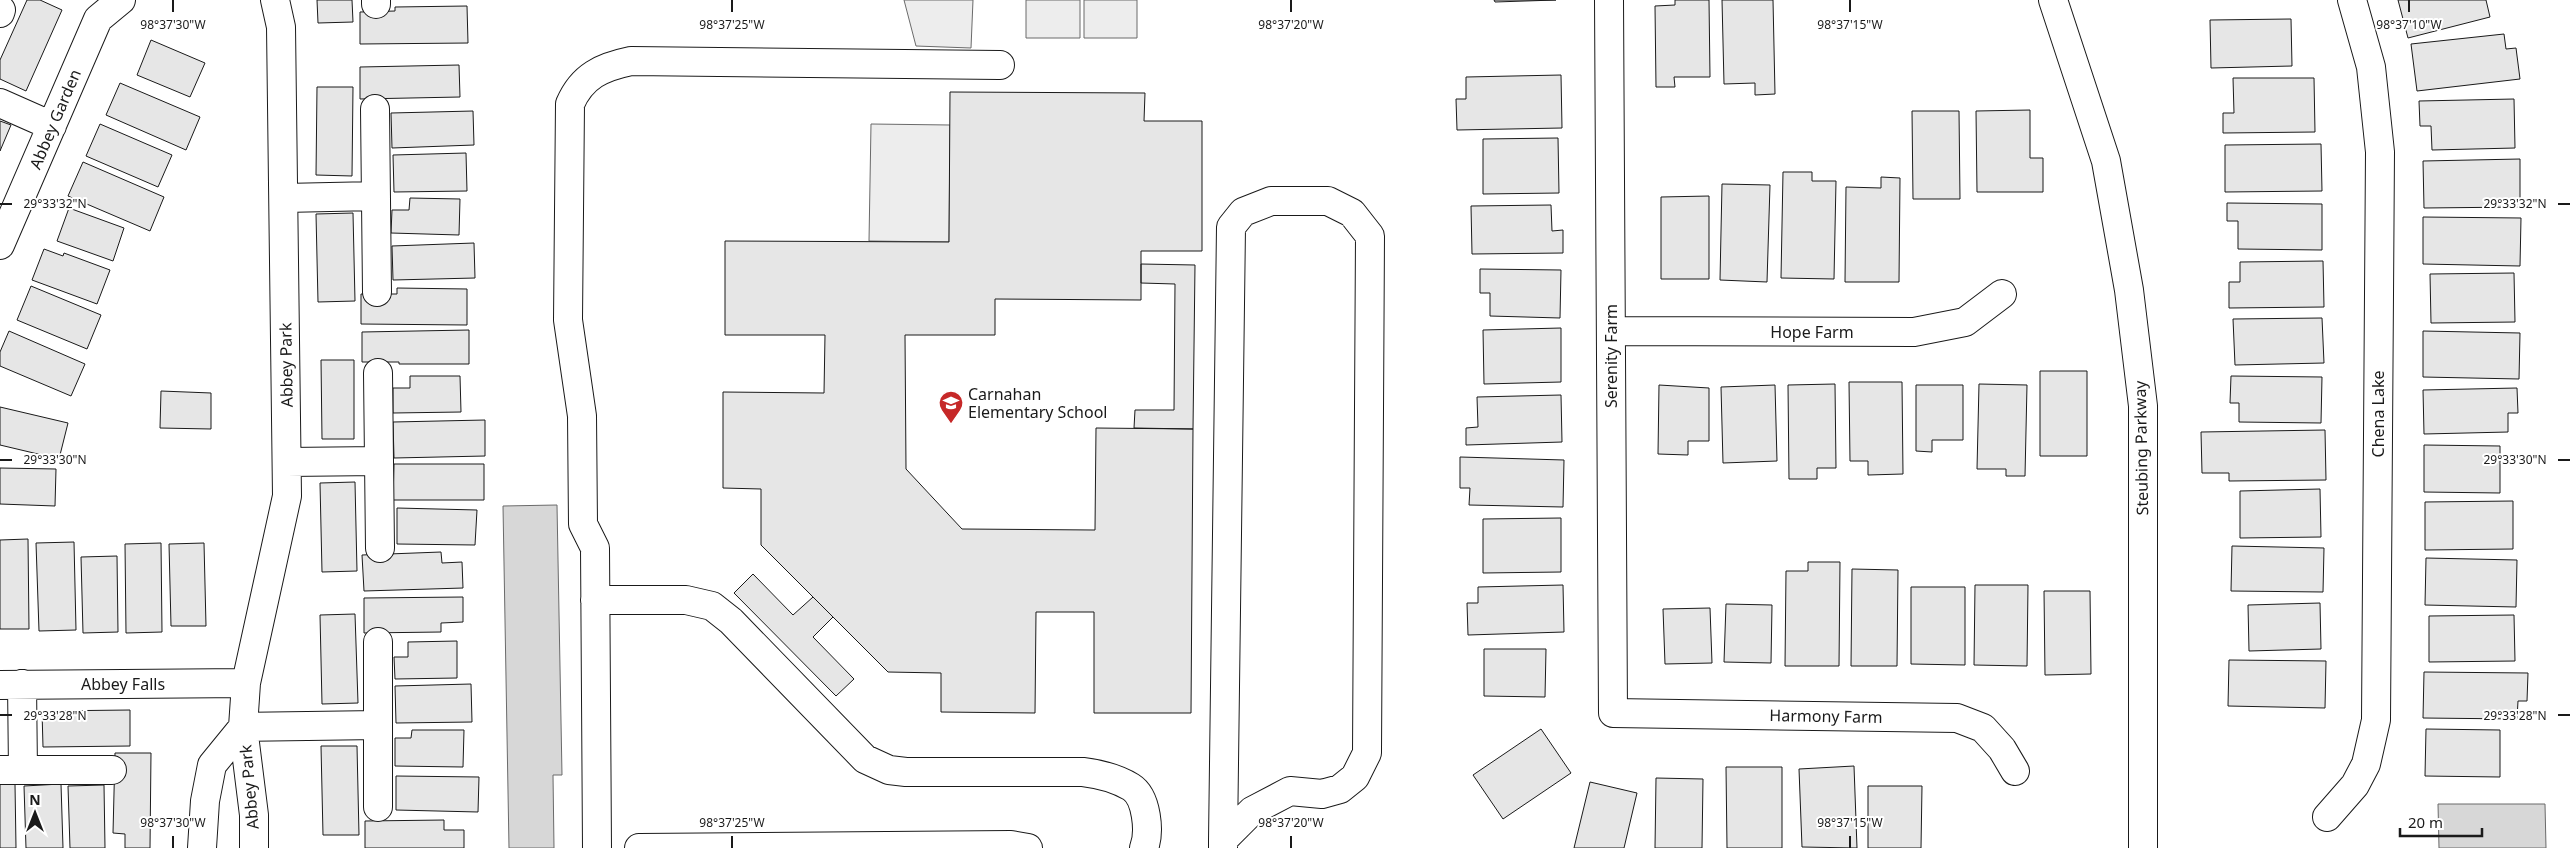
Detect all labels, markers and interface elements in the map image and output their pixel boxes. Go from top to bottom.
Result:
text: 98°37'30"W [140,16,206,33]
text: 98°37'25"W [699,16,765,33]
text: 98°37'20"W [1258,16,1324,33]
text: 98°37'15"W [1817,16,1883,33]
text: 98°37'10"W [2376,16,2442,33]
street label: Abbey Garden [24,66,86,172]
text: 29°33'32"N [23,195,87,212]
text: 29°33'32"N [2483,195,2547,212]
street label: Serenity Farm [1600,304,1622,408]
street label: Hope Farm [1770,321,1854,343]
street label: Abbey Park [274,322,298,408]
street label: Chena Lake [2367,371,2389,457]
street label: Steubing Parkway [2129,380,2153,516]
place label: Carnahan Elementary School [968,383,1107,423]
school or university icon: Carnahan Elementary School [938,390,964,424]
text: 29°33'30"N [23,451,87,468]
text: 29°33'30"N [2483,451,2547,468]
street label: Abbey Falls [81,673,165,695]
street label: Harmony Farm [1769,704,1883,728]
text: 29°33'28"N [23,707,87,724]
text: 29°33'28"N [2483,707,2547,724]
street label: Abbey Park [234,743,264,830]
north arrow [10,788,60,838]
text: N [29,790,41,809]
scale bar [2400,806,2482,838]
text: 20 m [2408,812,2443,832]
text: 98°37'30"W [140,814,206,831]
text: 98°37'25"W [699,814,765,831]
text: 98°37'20"W [1258,814,1324,831]
text: 98°37'15"W [1817,814,1883,831]

